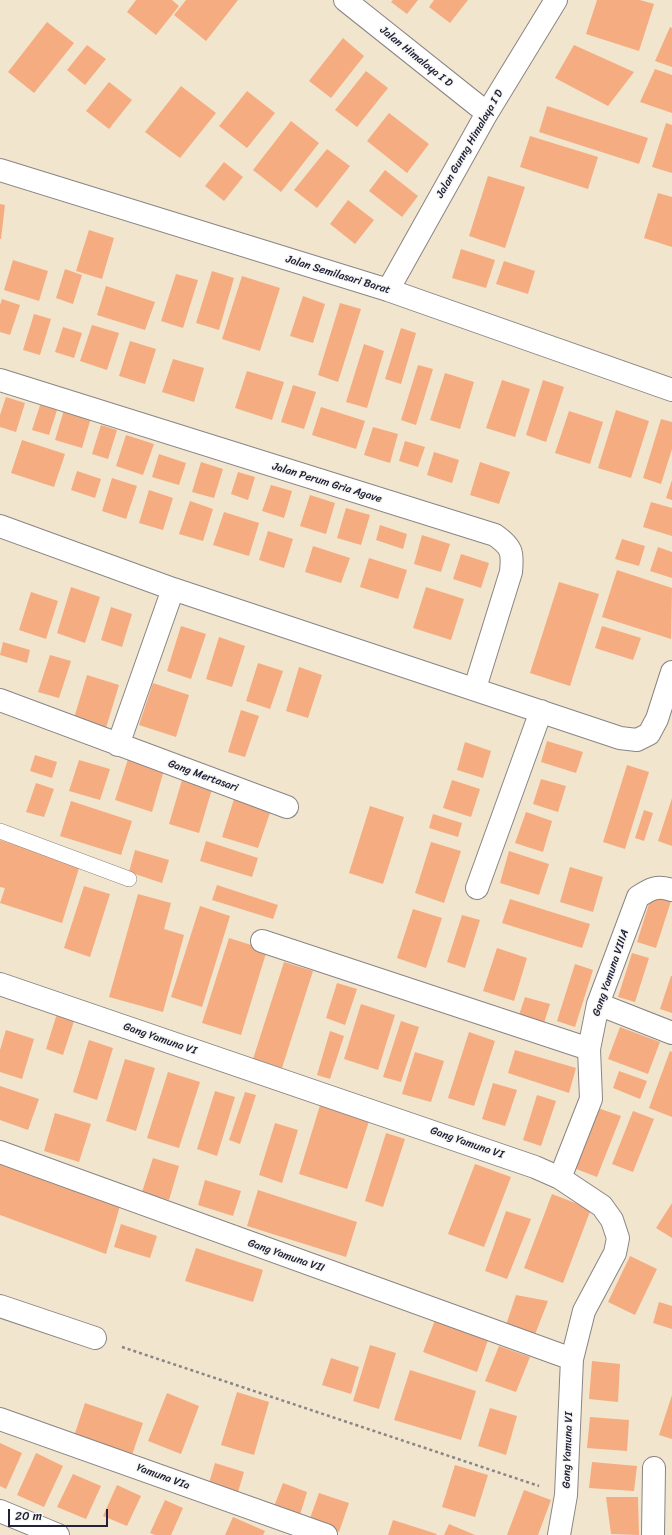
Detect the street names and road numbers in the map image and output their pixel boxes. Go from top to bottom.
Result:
street label: Jalan Himalaya I D [377,24,455,90]
street label: Jalan Gunng Himalaya I D [434,88,506,200]
street label: Jalan Semilasari Barat [284,253,392,297]
street label: Jalan Perum Gria Agave [271,460,383,506]
street label: Gang Mertasari [166,757,240,795]
street label: Gang Yamuna VIIIA [590,928,632,1018]
street label: Gang Yamuna VI [122,1020,198,1058]
street label: Gang Yamuna VI [429,1124,505,1162]
street label: Gang Yamuna VII [246,1237,326,1275]
street label: Gang Yamuna VI [560,1411,576,1489]
street label: Yamuna VIa [135,1461,191,1493]

